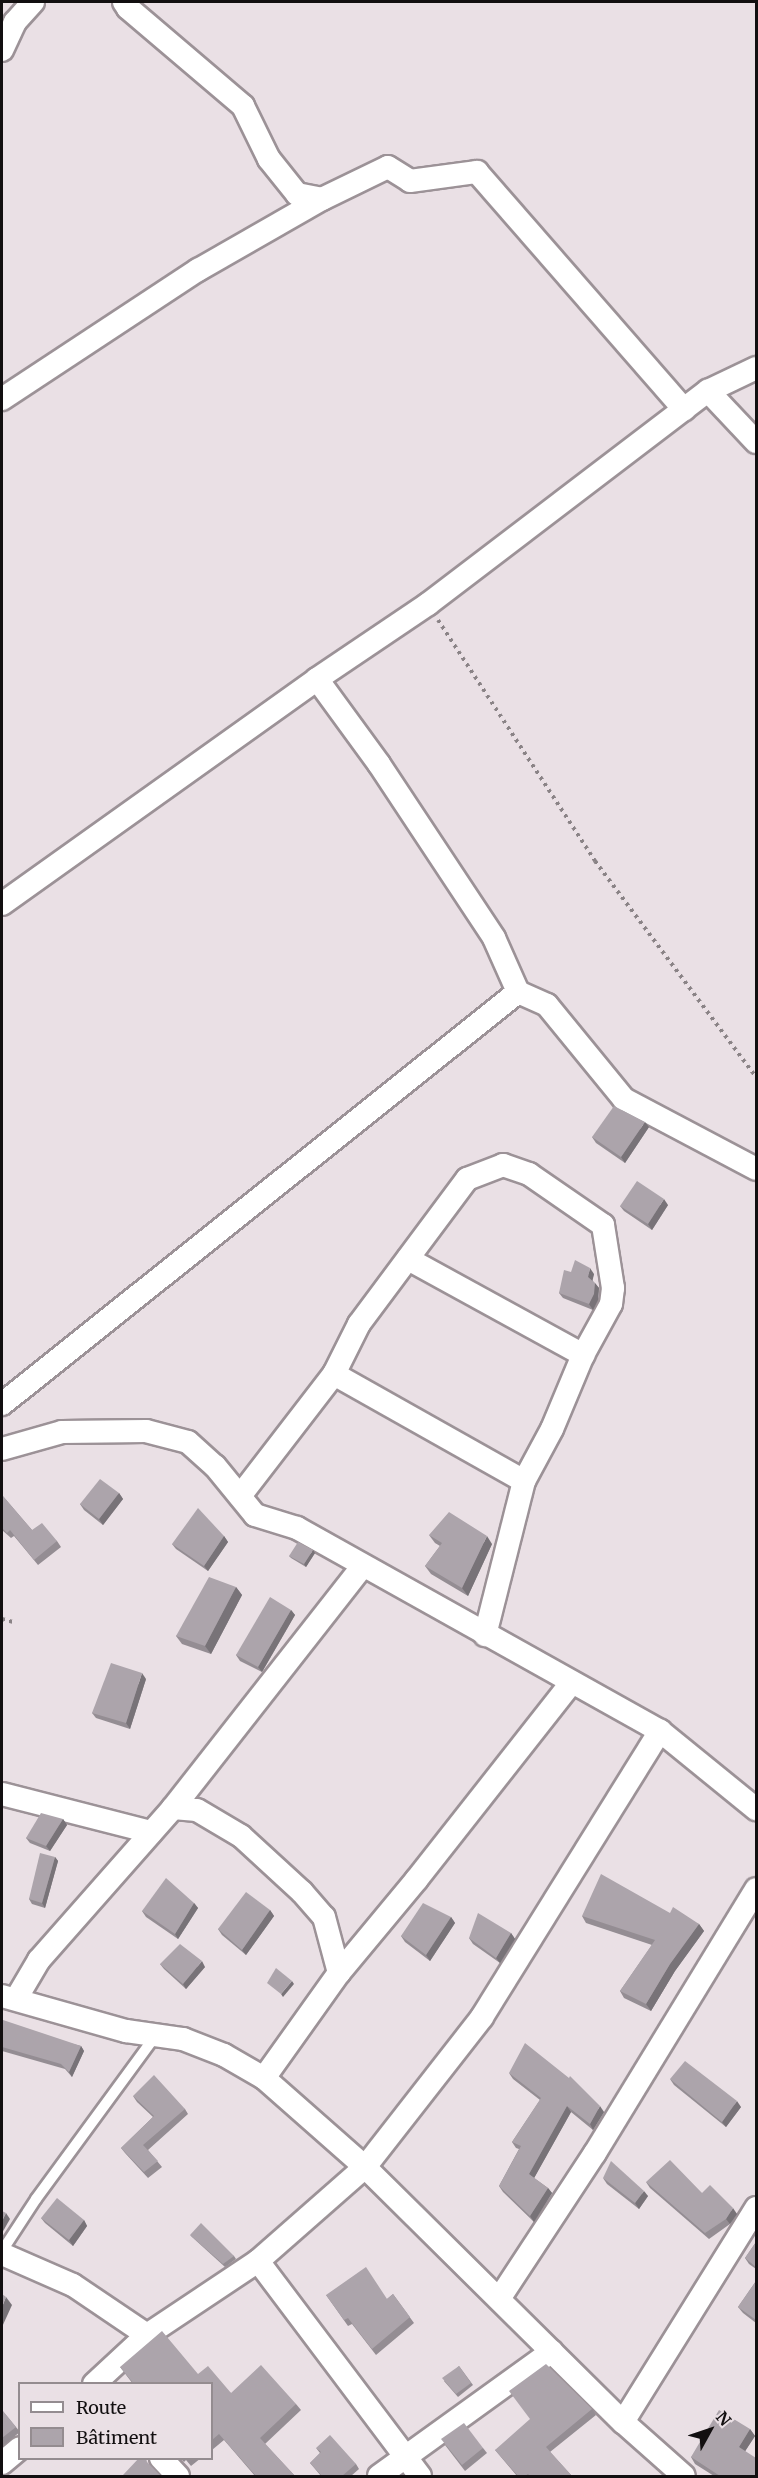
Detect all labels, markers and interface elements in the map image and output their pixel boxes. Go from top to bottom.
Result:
legend [18,2382,213,2460]
text: Route [76,2396,126,2419]
north arrow [680,2400,740,2460]
text: N [712,2407,736,2430]
text: Bâtiment [76,2426,157,2449]

